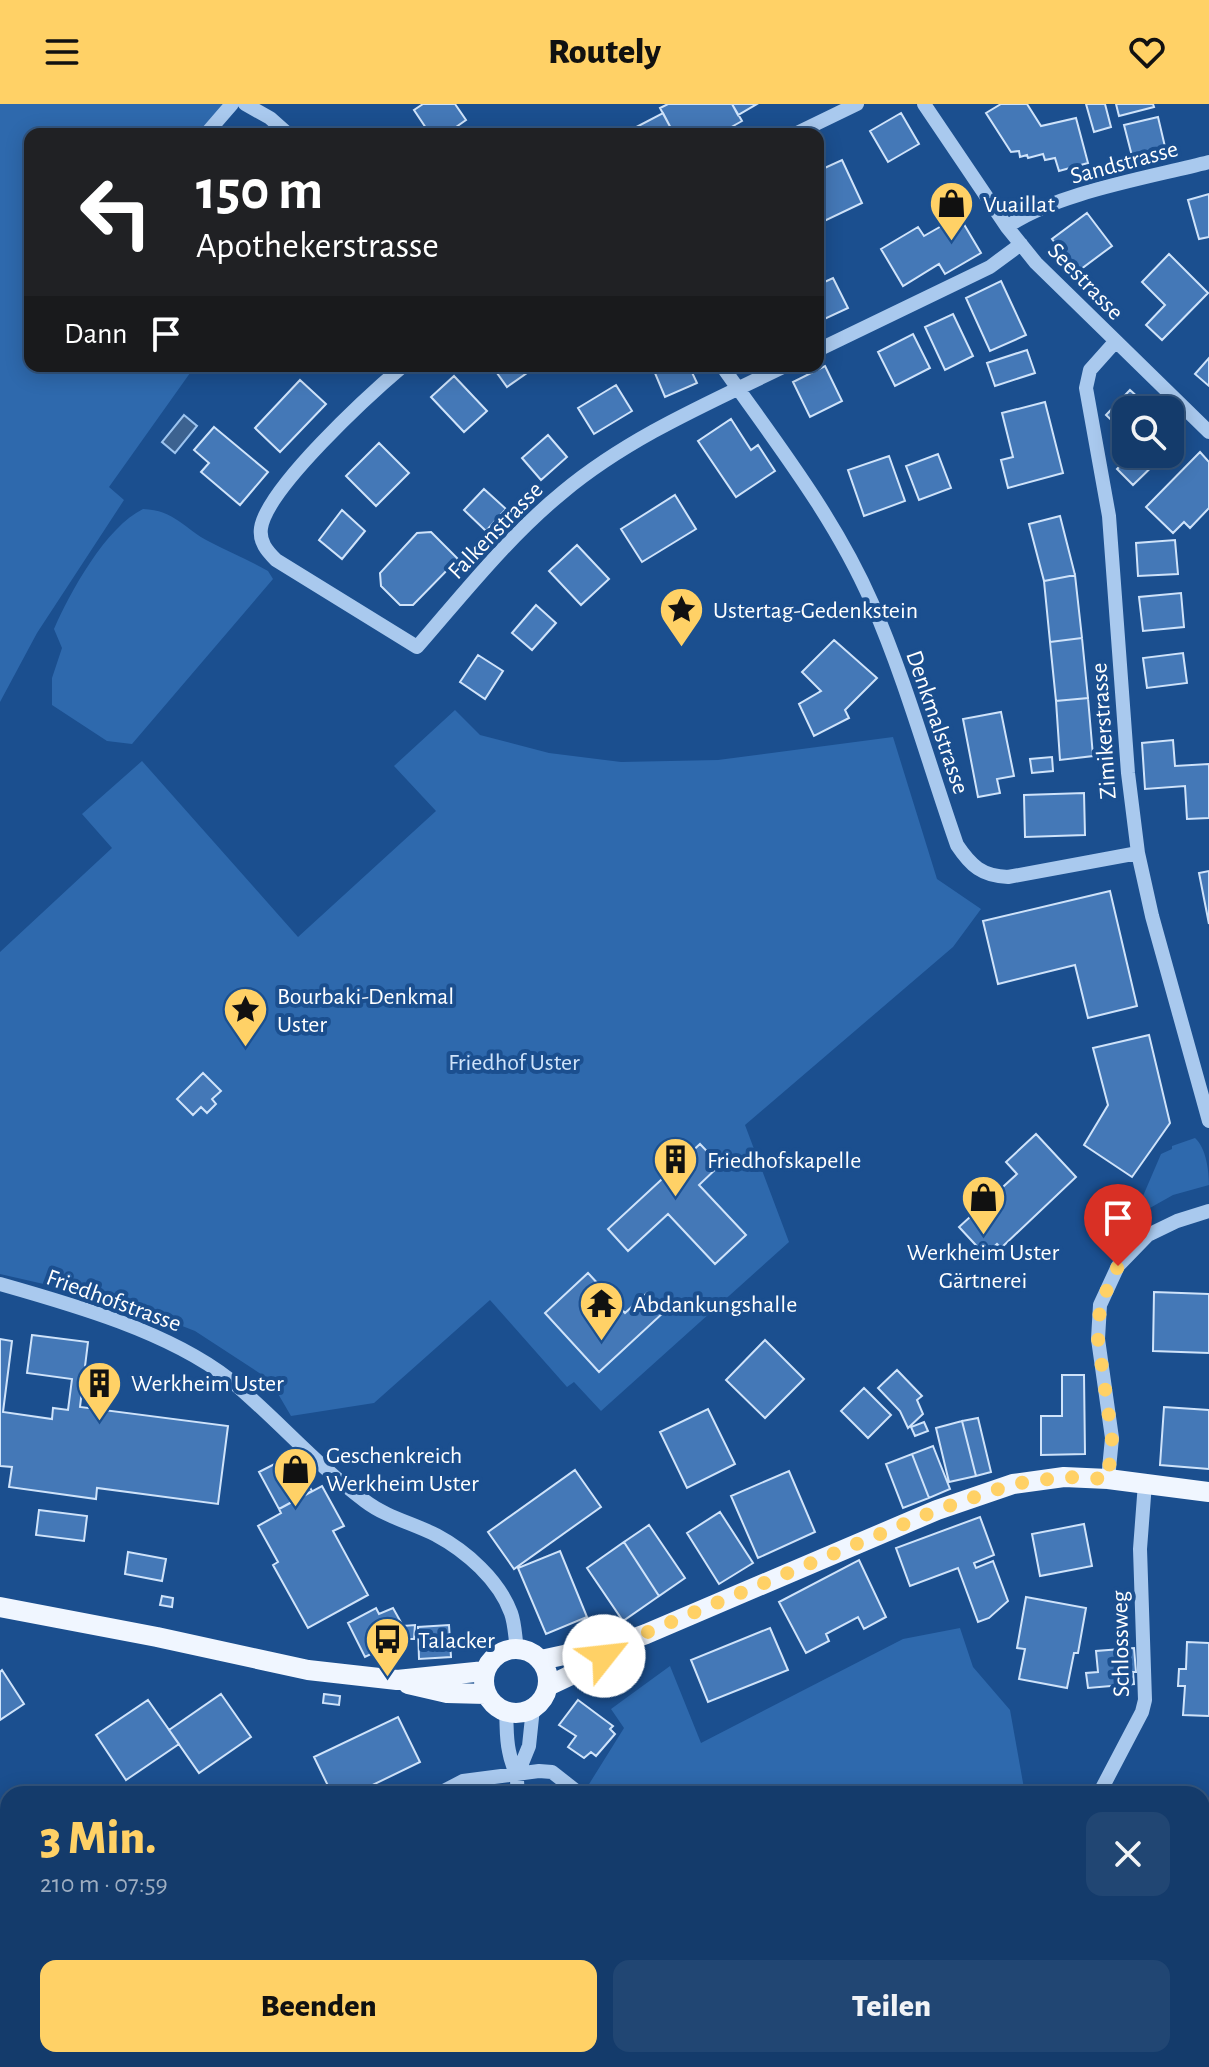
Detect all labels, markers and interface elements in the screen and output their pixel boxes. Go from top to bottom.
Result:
icon: menu [40,30,84,74]
icon: heart [1125,30,1169,74]
text: Routely [548,34,661,70]
street label: Sandstrasse [1068,137,1181,189]
icon: left [64,160,168,264]
text: 150 m [196,163,323,219]
shop icon: Vuaillat [928,180,976,243]
place label: Vuaillat [983,193,1055,217]
text: Apothekerstrasse [196,228,439,264]
street label: Seestrasse [1043,238,1128,325]
icon: arrive [144,312,188,356]
text: Dann [64,319,128,349]
map controls [1112,396,1184,468]
button: search [1112,396,1184,468]
street label: Falkenstrasse [444,478,548,584]
place icon: Ustertag-Gedenkstein [658,586,706,649]
place label: Ustertag-Gedenkstein [713,599,918,623]
street label: Denkmalstrasse [901,647,973,797]
street label: Zimikerstrasse [1087,662,1121,800]
place label: Bourbaki-Denkmal Uster [277,985,454,1037]
place icon: Bourbaki-Denkmal Uster [222,986,270,1049]
park label: Friedhof Uster [448,1051,580,1075]
building icon: Friedhofskapelle [652,1136,700,1199]
place label: Friedhofskapelle [707,1149,861,1173]
shop icon: Werkheim Uster Gärtnerei [959,1174,1007,1237]
pin [1084,1184,1152,1266]
icon: arrive [1096,1196,1140,1240]
place label: Werkheim Uster Gärtnerei [907,1241,1060,1293]
street label: Friedhofstrasse [43,1265,184,1336]
temple icon: Abdankungshalle [578,1280,626,1343]
place label: Abdankungshalle [633,1293,797,1317]
building icon: Werkheim Uster [76,1359,124,1422]
place label: Werkheim Uster [131,1372,284,1396]
place label: Geschenkreich Werkheim Uster [326,1444,479,1496]
shop icon: Geschenkreich Werkheim Uster [271,1445,319,1508]
street label: Schlossweg [1108,1590,1134,1697]
position arrow [562,1614,646,1698]
bus stop icon: Talacker [363,1616,411,1679]
place label: Talacker [418,1629,495,1653]
button: close [1086,1812,1170,1896]
text: 3 Min. [40,1815,156,1863]
text: 210 m · 07:59 [40,1871,168,1897]
button: Beenden [40,1960,597,2052]
button: Teilen [613,1960,1170,2052]

